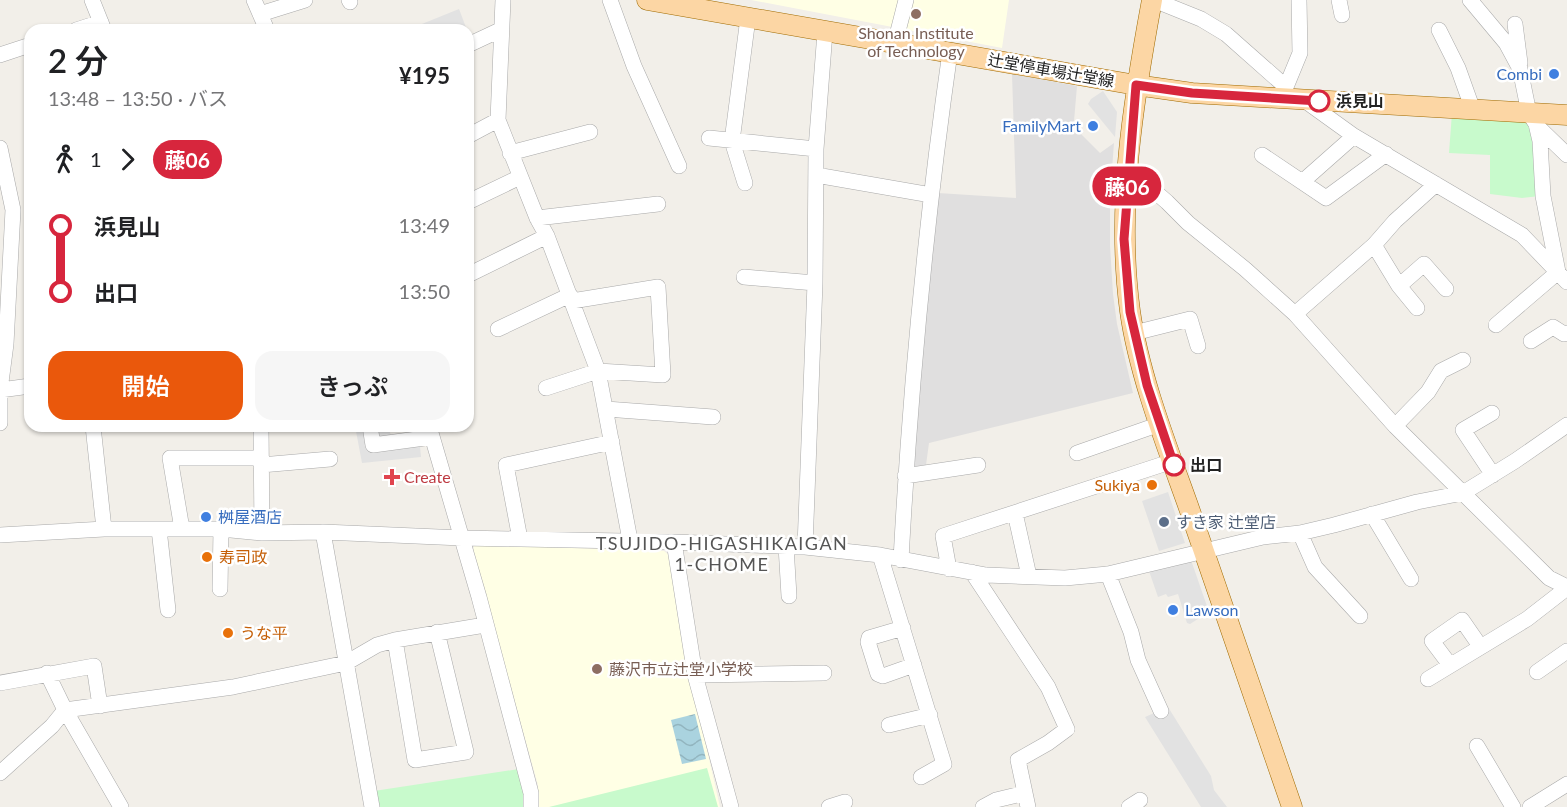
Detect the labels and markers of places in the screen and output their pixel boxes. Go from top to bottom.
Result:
marker: Shonan Institute of Technology [909,7,923,21]
place label: Shonan Institute of Technology [858,23,974,60]
place label: Combi [1496,64,1542,83]
marker: Combi [1547,67,1561,81]
marker: 浜見山 [1308,90,1330,112]
place label: 浜見山 [1336,91,1384,110]
place label: FamilyMart [1002,116,1081,135]
marker: FamilyMart [1086,119,1100,133]
marker: 出口 [1163,454,1185,476]
place label: 出口 [1190,455,1222,474]
place label: Create [404,467,451,486]
marker: Create [385,470,399,484]
place label: Sukiya [1095,475,1140,494]
marker: Sukiya [1145,478,1159,492]
place label: 桝屋酒店 [218,507,282,526]
marker: 桝屋酒店 [199,510,213,524]
place label: すき家 辻堂店 [1176,512,1276,531]
marker: すき家 辻堂店 [1157,515,1171,529]
place label: 寿司政 [219,547,267,566]
marker: 寿司政 [200,550,214,564]
place label: Lawson [1185,600,1239,619]
marker: Lawson [1166,603,1180,617]
place label: うな平 [240,623,288,642]
marker: うな平 [221,626,235,640]
place label: 藤沢市立辻堂小学校 [609,659,753,678]
marker: 藤沢市立辻堂小学校 [590,662,604,676]

